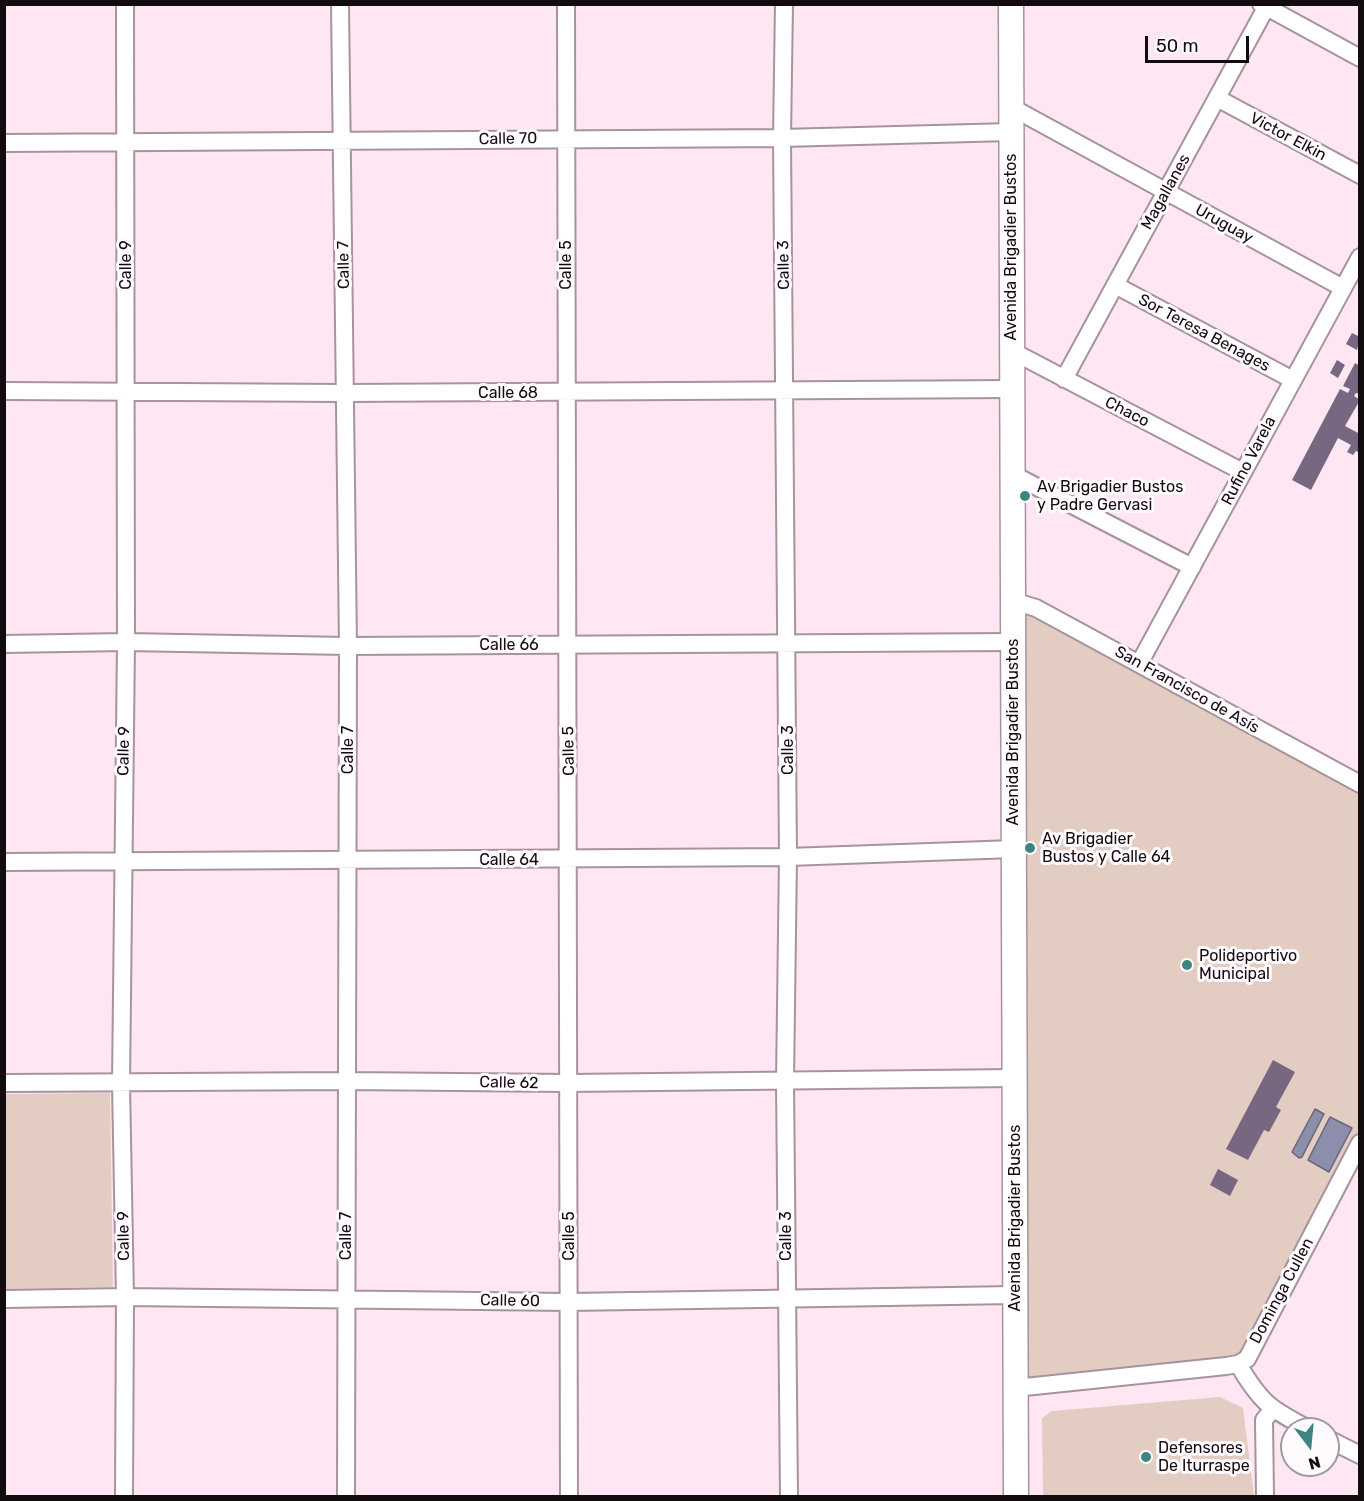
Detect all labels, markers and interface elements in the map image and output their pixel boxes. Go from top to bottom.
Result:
scale bar [1148,24,1252,62]
text: 50 m [1156,35,1199,57]
street label: Victor Elkin [1246,109,1330,165]
street label: Calle 70 [479,129,537,149]
street label: Magallanes [1137,151,1195,233]
street label: Avenida Brigadier Bustos [1001,153,1021,341]
street label: Uruguay [1192,200,1256,248]
street label: Calle 9 [116,240,136,290]
street label: Calle 5 [556,240,576,290]
street label: Calle 3 [774,240,794,290]
street label: Calle 7 [334,241,354,289]
street label: Sor Teresa Benages [1135,290,1273,376]
street label: Calle 68 [478,383,538,403]
street label: Chaco [1102,393,1152,431]
street label: Rufino Varela [1218,413,1280,509]
place label: Av Brigadier Bustos y Padre Gervasi [1037,477,1183,515]
marker: Av Brigadier Bustos y Padre Gervasi [1018,489,1032,503]
street label: Calle 66 [479,635,539,655]
street label: Avenida Brigadier Bustos [1003,638,1023,826]
street label: San Francisco de Asís [1111,642,1263,738]
street label: Calle 3 [778,725,798,775]
street label: Calle 9 [114,726,134,776]
street label: Calle 7 [338,726,358,774]
street label: Calle 5 [559,726,579,776]
place label: Av Brigadier Bustos y Calle 64 [1042,829,1170,867]
marker: Av Brigadier Bustos y Calle 64 [1023,841,1037,855]
street label: Calle 64 [479,850,539,870]
place label: Polideportivo Municipal [1199,946,1297,984]
marker: Polideportivo Municipal [1180,958,1194,972]
street label: Calle 62 [479,1073,539,1093]
street label: Avenida Brigadier Bustos [1005,1124,1025,1312]
street label: Calle 9 [114,1211,134,1261]
street label: Calle 5 [559,1211,579,1261]
street label: Calle 3 [776,1211,796,1261]
street label: Calle 7 [336,1212,356,1260]
street label: Dominga Cullen [1246,1235,1318,1347]
street label: Calle 60 [480,1291,540,1311]
north arrow [1280,1417,1340,1477]
place label: Defensores De Iturraspe [1158,1438,1250,1476]
marker: Defensores De Iturraspe [1139,1450,1153,1464]
text: N [1306,1452,1323,1474]

